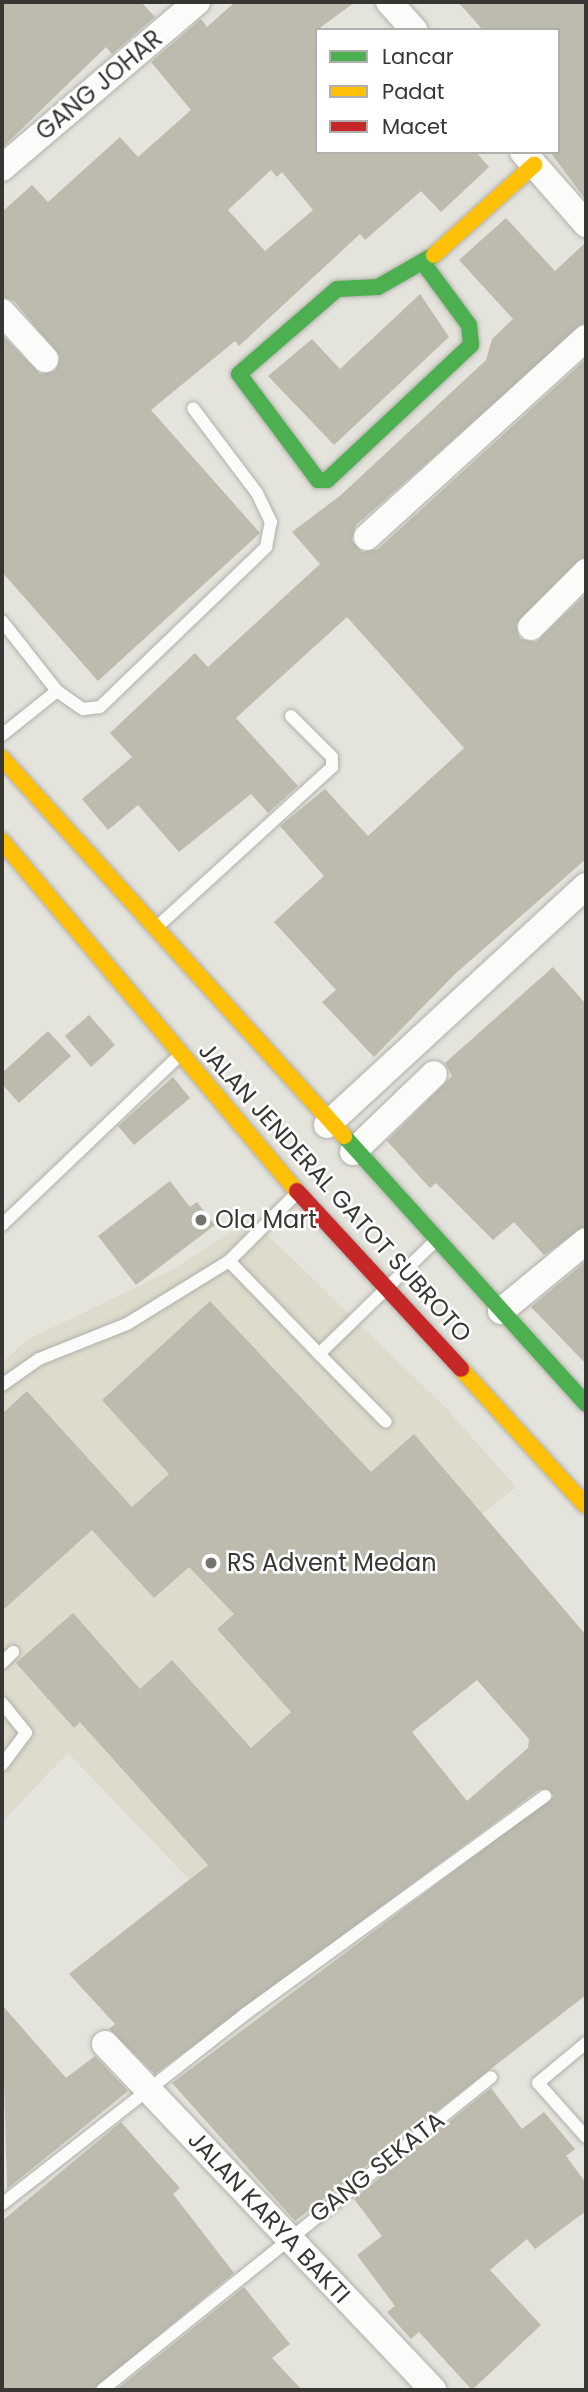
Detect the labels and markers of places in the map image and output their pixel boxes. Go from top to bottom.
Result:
place label: Ola Mart [215,1206,317,1234]
marker: Ola Mart [193,1212,209,1228]
place label: RS Advent Medan [227,1549,437,1577]
marker: RS Advent Medan [201,1553,221,1573]

